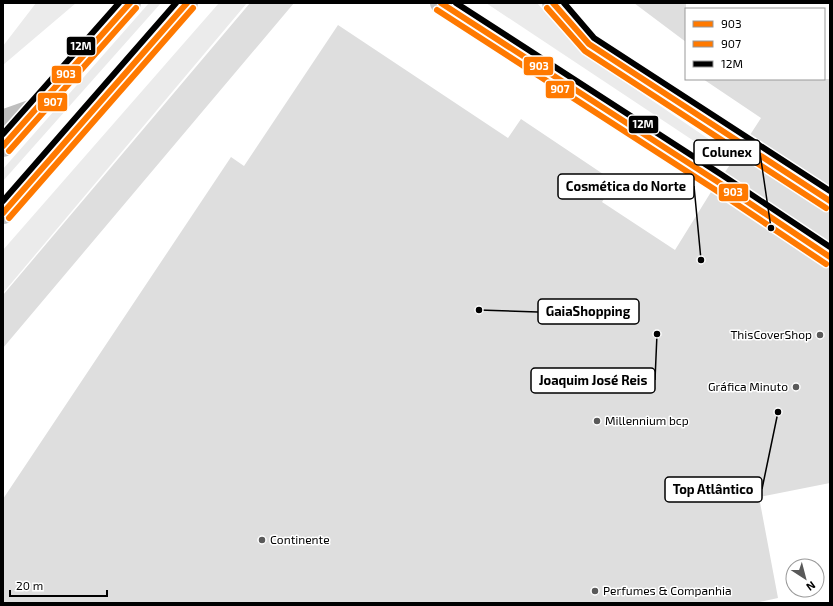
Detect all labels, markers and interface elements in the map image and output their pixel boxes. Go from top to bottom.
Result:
legend [685,8,825,80]
text: 903 [721,16,742,30]
line badge: 12M [66,36,96,56]
text: 907 [721,36,741,50]
text: 12M [70,39,92,52]
line badge: 903 [523,56,554,76]
text: 12M [721,56,743,70]
text: 903 [529,59,549,72]
line badge: 903 [51,65,82,84]
text: 903 [56,67,76,80]
line badge: 907 [545,80,575,99]
text: 907 [550,82,570,95]
line badge: 907 [37,92,68,112]
text: 907 [43,95,63,108]
line badge: 12M [628,115,659,134]
text: 12M [632,117,654,130]
callout: Colunex [694,140,760,165]
text: Colunex [702,144,753,160]
callout: Cosmética do Norte [558,174,694,199]
text: Cosmética do Norte [566,178,686,194]
line badge: 903 [718,183,749,202]
text: 903 [723,185,743,198]
callout: GaiaShopping [538,299,639,324]
text: GaiaShopping [546,303,631,319]
place label: ThisCoverShop [730,327,812,341]
marker: ThisCoverShop [815,330,825,340]
callout: Joaquim José Reis [531,368,655,393]
text: Joaquim José Reis [539,372,647,388]
place label: Gráfica Minuto [708,379,788,393]
marker: Gráfica Minuto [791,382,801,392]
place label: Millennium bcp [605,413,689,427]
marker: Millennium bcp [592,416,602,426]
callout: Top Atlântico [665,477,762,502]
text: Top Atlântico [673,481,754,497]
place label: Continente [270,532,330,546]
marker: Continente [257,535,267,545]
north arrow [785,558,825,598]
scale bar [10,572,107,598]
text: 20 m [16,578,43,592]
text: N [804,579,818,594]
place label: Perfumes & Companhia [603,583,732,597]
marker: Perfumes & Companhia [590,586,600,596]

